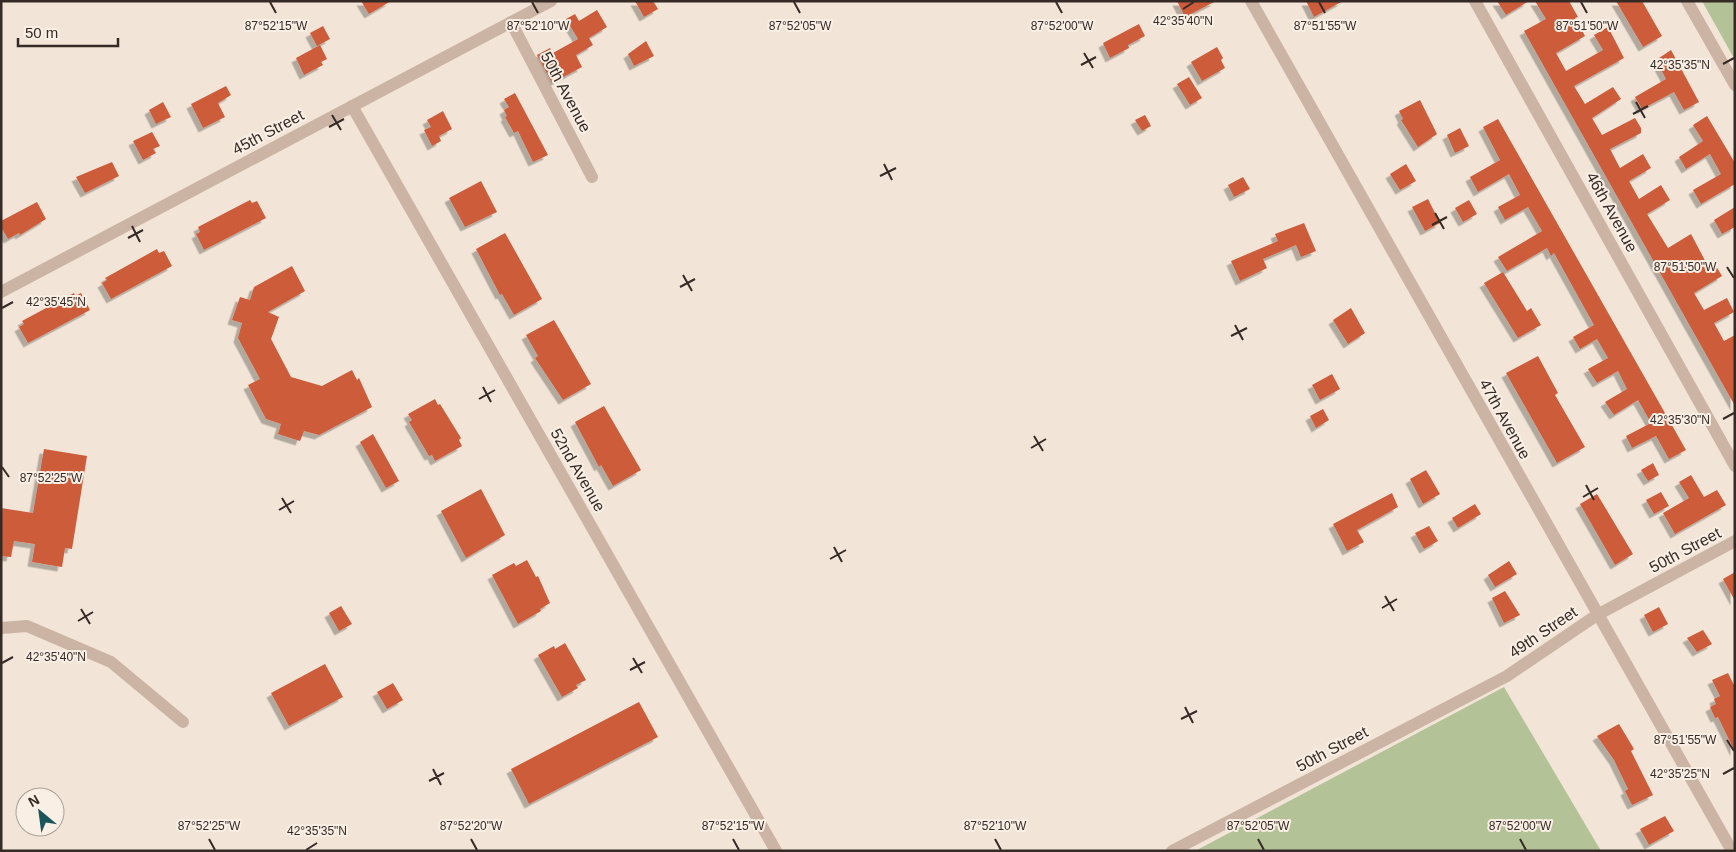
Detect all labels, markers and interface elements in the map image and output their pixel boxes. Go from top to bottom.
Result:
text: 42°35'40"N [1153,14,1213,28]
scale bar [18,15,118,47]
text: 87°52'15"W [245,19,308,33]
text: 87°52'10"W [507,19,570,33]
text: 87°52'05"W [769,19,832,33]
text: 87°52'00"W [1031,19,1094,33]
text: 87°51'55"W [1294,19,1357,33]
text: 87°51'50"W [1556,19,1619,33]
text: 50 m [25,24,58,41]
street label: 50th Avenue [538,49,594,135]
text: 42°35'35"N [1650,58,1710,72]
street label: 45th Street [229,106,307,158]
street label: 46th Avenue [1583,169,1641,255]
text: 87°51'50"W [1654,260,1717,274]
text: 42°35'45"N [26,295,86,309]
street label: 47th Avenue [1476,376,1534,462]
text: 42°35'30"N [1650,413,1710,427]
street label: 52nd Avenue [547,425,609,515]
text: 87°52'25"W [20,471,83,485]
street label: 50th Street [1646,524,1724,576]
street label: 49th Street [1506,603,1581,661]
text: 42°35'40"N [26,650,86,664]
street label: 50th Street [1293,723,1371,775]
text: 87°51'55"W [1654,733,1717,747]
text: 42°35'25"N [1650,767,1710,781]
north arrow [15,787,65,837]
text: N [25,791,42,810]
text: 87°52'25"W [178,819,241,833]
text: 87°52'20"W [440,819,503,833]
text: 87°52'15"W [702,819,765,833]
text: 87°52'10"W [964,819,1027,833]
text: 87°52'05"W [1227,819,1290,833]
text: 87°52'00"W [1489,819,1552,833]
text: 42°35'35"N [287,824,347,838]

